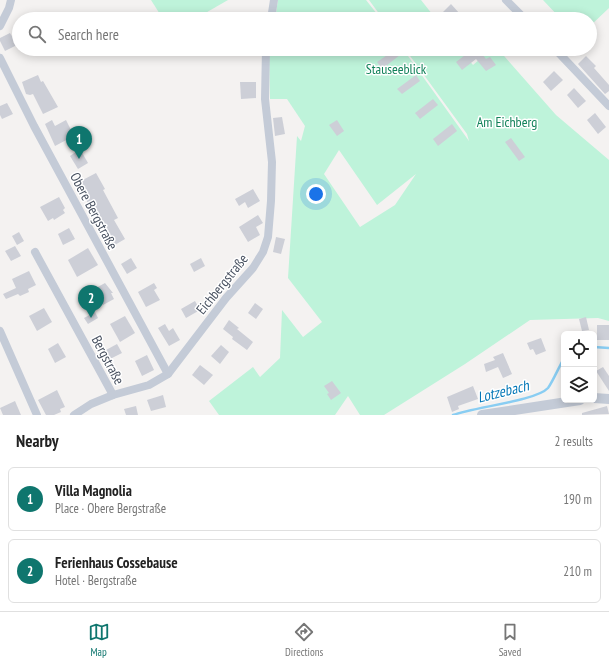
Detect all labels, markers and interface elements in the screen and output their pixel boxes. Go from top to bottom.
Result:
search box [12,12,597,56]
icon: search [26,23,48,45]
text: Search here [58,25,119,44]
park label: Stauseeblick [366,60,427,78]
park label: Am Eichberg [477,113,537,131]
pin: 1 [66,126,92,159]
street label: Obere Bergstraße [66,169,122,253]
your location [306,184,326,204]
street label: Eichbergstraße [192,250,252,318]
pin: 2 [78,285,104,318]
map controls [561,331,597,403]
button: locate [561,331,597,367]
street label: Bergstraße [88,332,128,388]
button: layers [561,367,597,403]
water label: Lotzebach [475,375,532,407]
text: Nearby [16,430,59,452]
text: 2 results [554,433,593,450]
text: Villa Magnolia [55,481,132,500]
text: 1 [27,491,33,508]
text: 190 m [563,491,592,508]
text: Place · Obere Bergstraße [55,500,166,517]
text: Ferienhaus Cossebause [55,553,178,572]
text: 2 [27,563,33,580]
text: 210 m [563,563,592,580]
text: Hotel · Bergstraße [55,572,137,589]
tab: Map [88,621,110,659]
tab: Directions [285,621,323,659]
tab: Saved [499,621,521,659]

